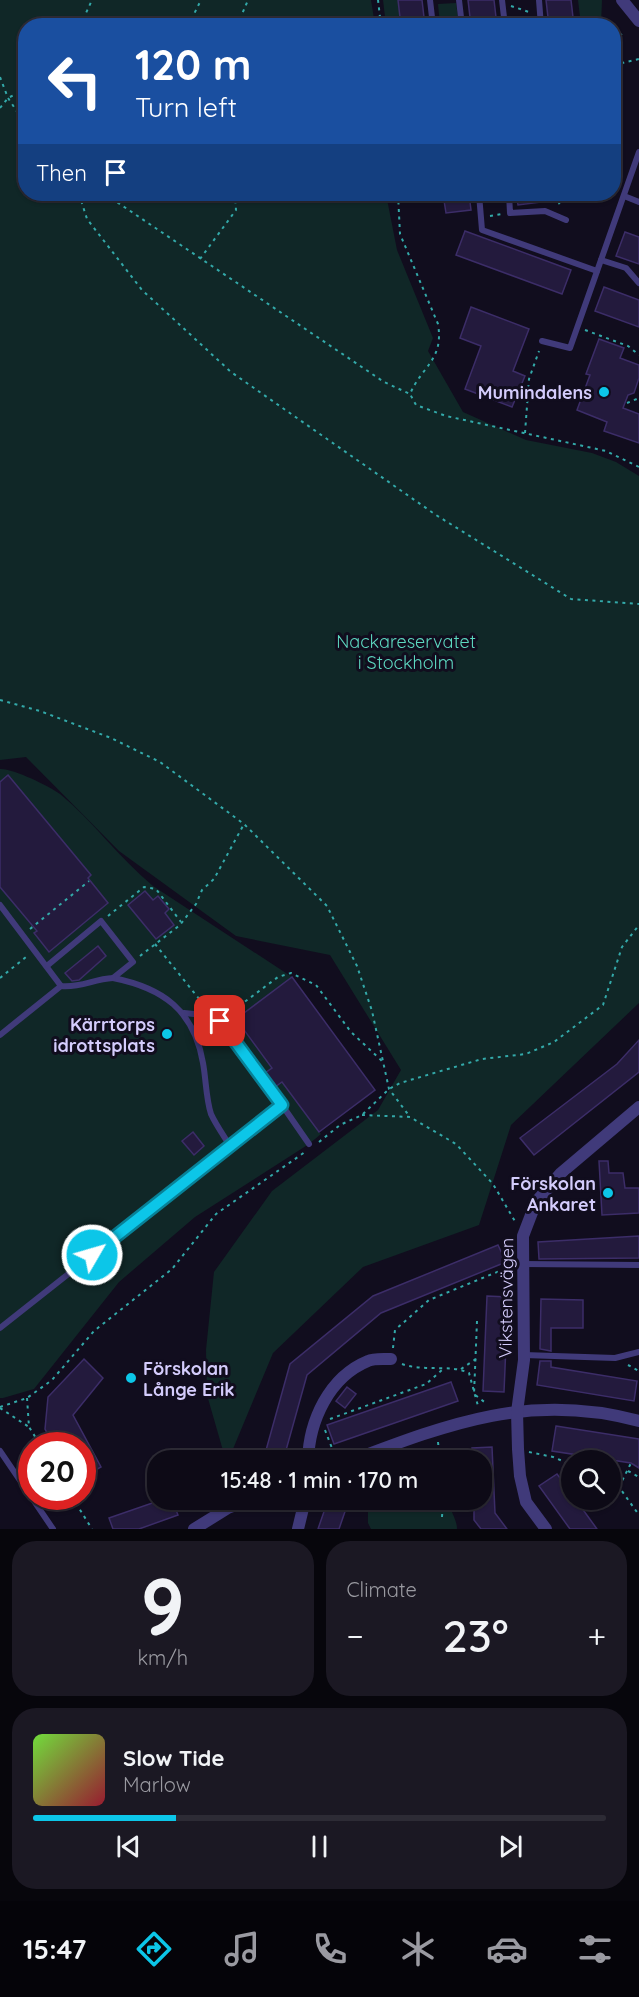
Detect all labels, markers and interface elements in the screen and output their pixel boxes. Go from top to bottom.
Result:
text: 120 m [135,38,252,91]
icon: left [36,42,114,120]
text: Turn left [135,90,237,124]
icon: arrive [99,156,132,189]
text: Then [36,159,87,187]
place label: Mumindalens [478,381,592,404]
marker: Mumindalens [597,385,611,399]
park label: Nackareservatet i Stockholm [336,630,476,674]
pin [194,995,245,1046]
icon: arrive [203,1004,236,1037]
place label: Kärrtorps idrottsplats [53,1013,155,1057]
marker: Kärrtorps idrottsplats [160,1027,174,1041]
place label: Förskolan Ankaret [510,1172,596,1216]
marker: Förskolan Ankaret [601,1186,615,1200]
position arrow [60,1223,124,1287]
street label: Vikstensvägen [493,1237,519,1359]
place label: Förskolan Långe Erik [143,1357,235,1401]
marker: Förskolan Långe Erik [124,1371,138,1385]
speed limit sign: 20 [18,1432,96,1510]
map controls [561,1450,621,1510]
button: search [561,1450,621,1510]
text: 15:48 · 1 min · 170 m [221,1466,418,1494]
text: 9 [141,1557,185,1655]
text: Climate [347,1577,417,1602]
text: 23° [442,1607,509,1663]
text: − [347,1615,364,1656]
text: + [587,1615,606,1656]
text: km/h [137,1645,188,1670]
text: Slow Tide [123,1744,224,1772]
text: Marlow [123,1772,191,1797]
icon: previous [112,1830,145,1863]
icon: pause [303,1830,336,1863]
icon: next [494,1830,527,1863]
icon: directions [133,1928,175,1970]
icon: music [221,1928,263,1970]
icon: phone [309,1928,351,1970]
icon: climate [397,1928,439,1970]
icon: car [486,1928,528,1970]
icon: filters [574,1928,616,1970]
text: 15:47 [23,1932,86,1966]

